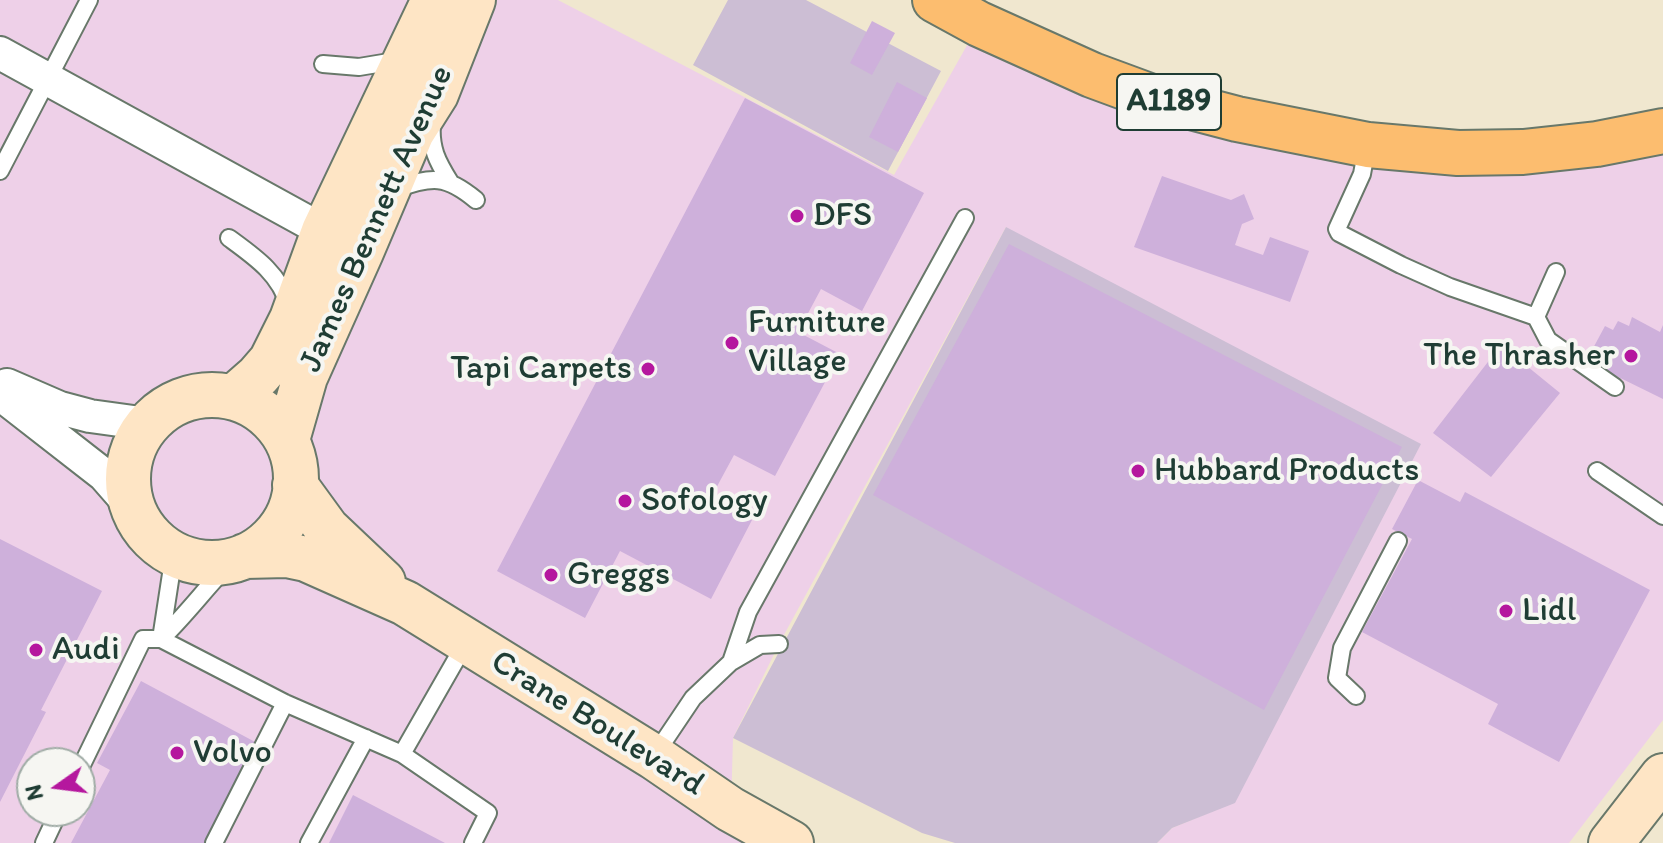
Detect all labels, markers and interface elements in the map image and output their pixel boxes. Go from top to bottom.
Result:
street label: James Bennett Avenue [291,60,463,378]
road number: A1189 [1117,74,1221,130]
place label: DFS [813,196,872,236]
marker: DFS [788,207,806,225]
place label: Furniture Village [748,303,886,382]
marker: Furniture Village [723,334,741,352]
place label: The Thrasher [1423,336,1615,376]
marker: The Thrasher [1622,347,1640,365]
place label: Tapi Carpets [450,349,632,389]
marker: Tapi Carpets [639,360,657,378]
place label: Hubbard Products [1154,451,1419,491]
marker: Hubbard Products [1129,462,1147,480]
place label: Sofology [641,481,768,521]
marker: Sofology [616,492,634,510]
place label: Greggs [567,555,670,595]
marker: Greggs [542,566,560,584]
place label: Lidl [1522,591,1576,631]
marker: Lidl [1497,602,1515,620]
place label: Audi [52,630,120,670]
marker: Audi [27,641,45,659]
street label: Crane Boulevard [483,642,711,806]
place label: Volvo [193,733,272,773]
marker: Volvo [168,744,186,762]
north arrow [16,747,96,827]
text: N [19,782,49,803]

